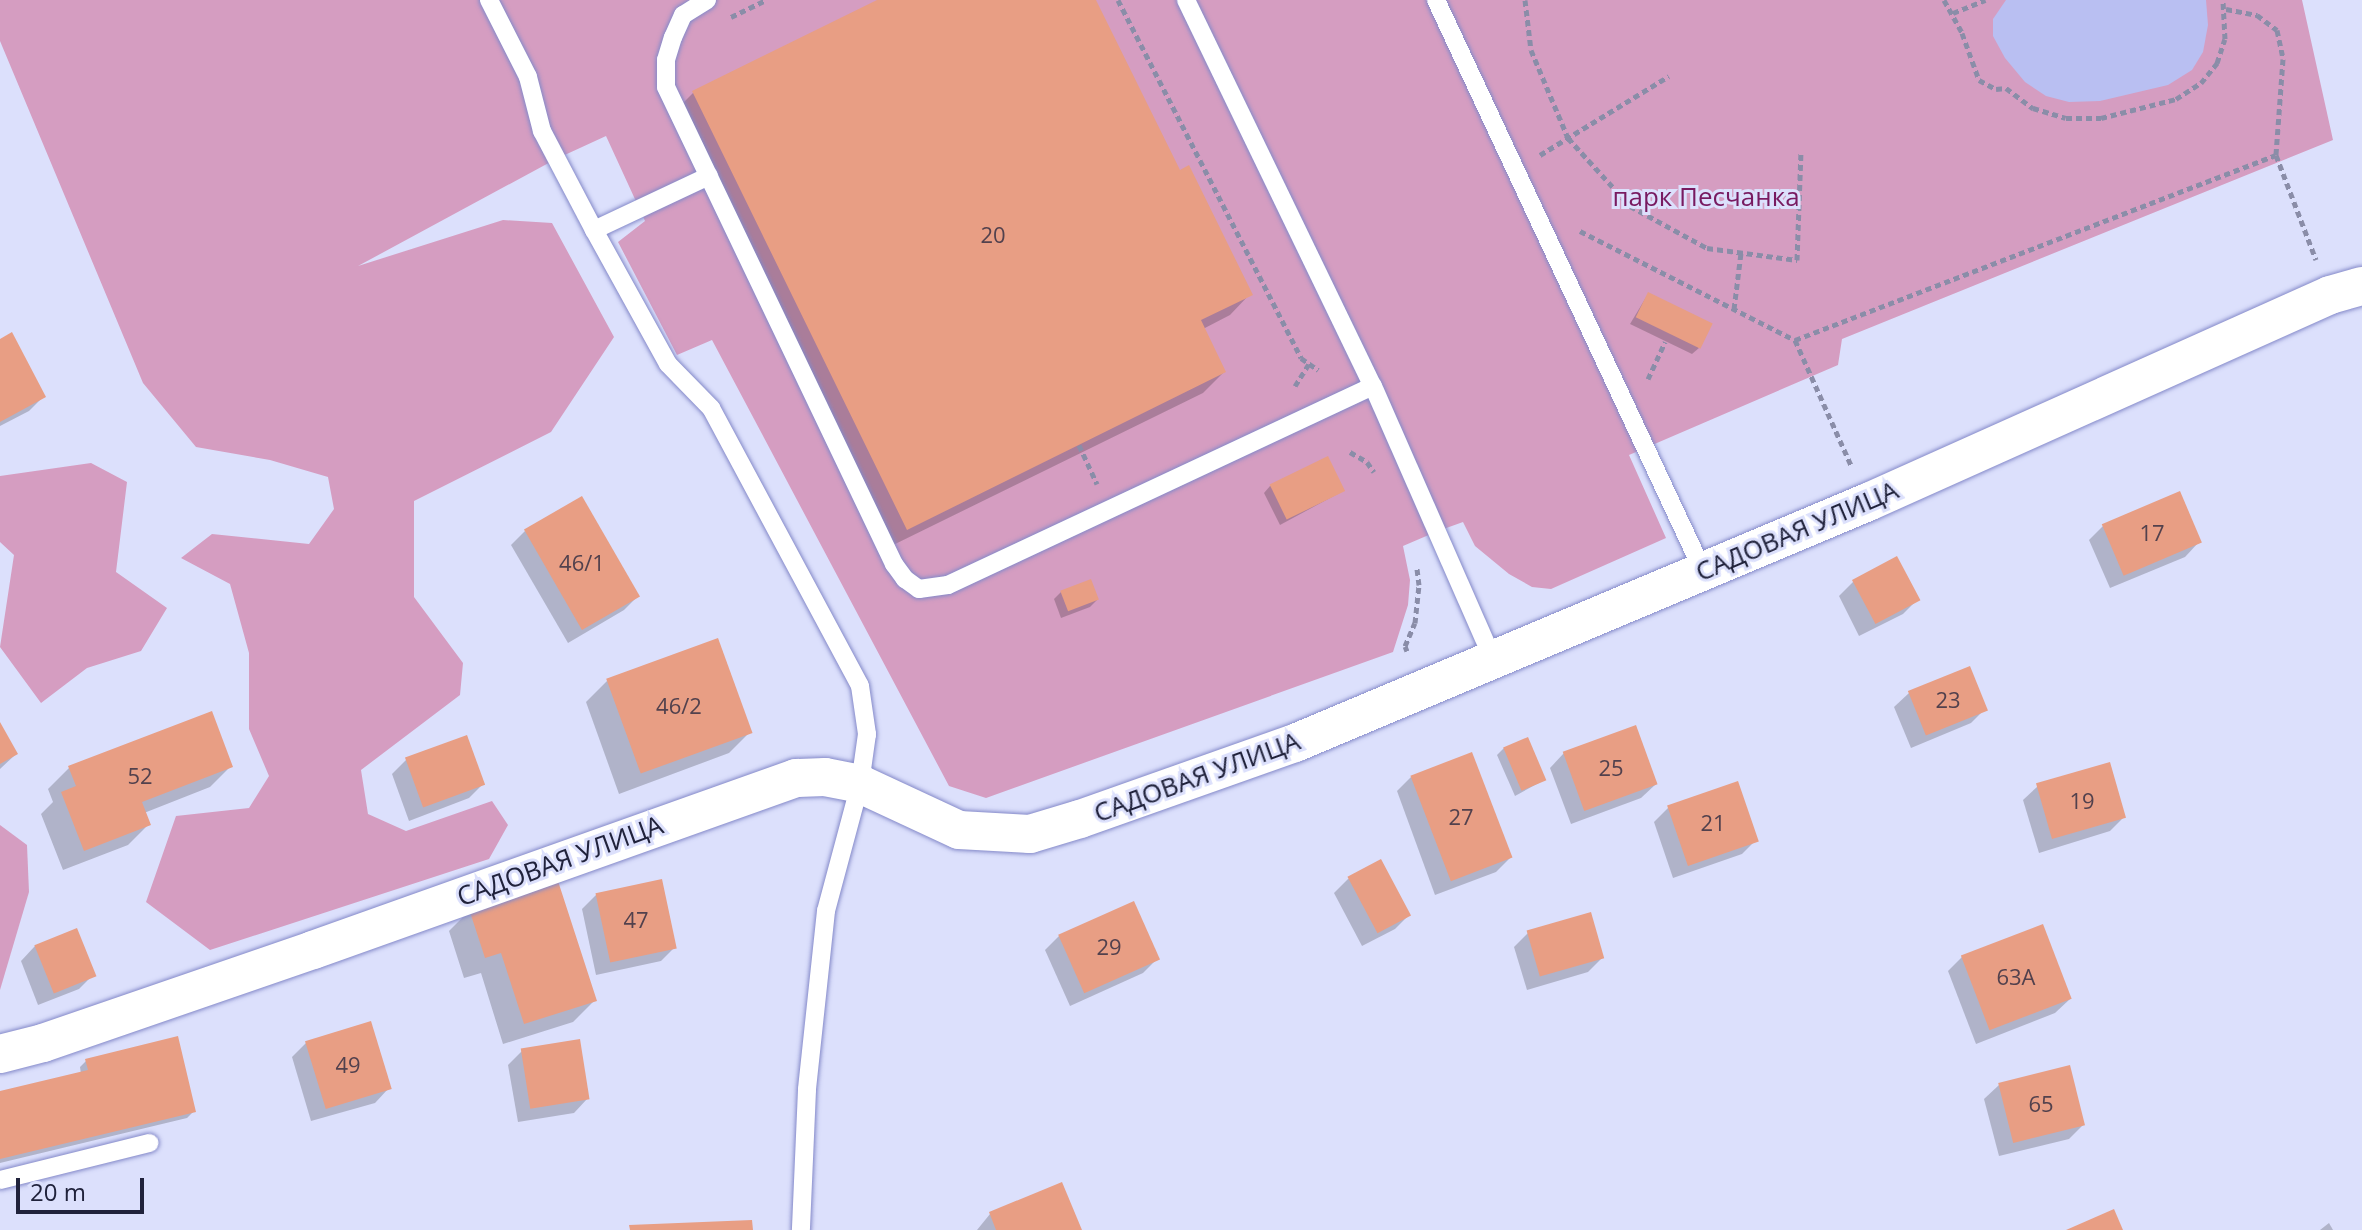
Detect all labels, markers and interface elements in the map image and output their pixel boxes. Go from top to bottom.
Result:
park label: парк Песчанка [1612,181,1800,213]
house number: 20 [980,222,1006,248]
street label: САДОВАЯ УЛИЦА [1691,474,1903,588]
house number: 17 [2139,520,2165,546]
house number: 46/1 [559,550,605,576]
house number: 23 [1935,687,1961,713]
house number: 46/2 [656,693,702,719]
street label: САДОВАЯ УЛИЦА [1090,725,1304,829]
house number: 25 [1598,755,1624,781]
house number: 52 [127,763,153,789]
house number: 19 [2069,788,2095,814]
house number: 27 [1448,804,1474,830]
street label: САДОВАЯ УЛИЦА [453,809,667,913]
house number: 21 [1700,810,1726,836]
house number: 47 [623,907,649,933]
house number: 29 [1096,934,1122,960]
house number: 63А [1996,964,2036,990]
house number: 49 [335,1052,361,1078]
house number: 65 [2028,1091,2054,1117]
scale bar [20,1162,148,1212]
text: 20 m [30,1175,86,1208]

